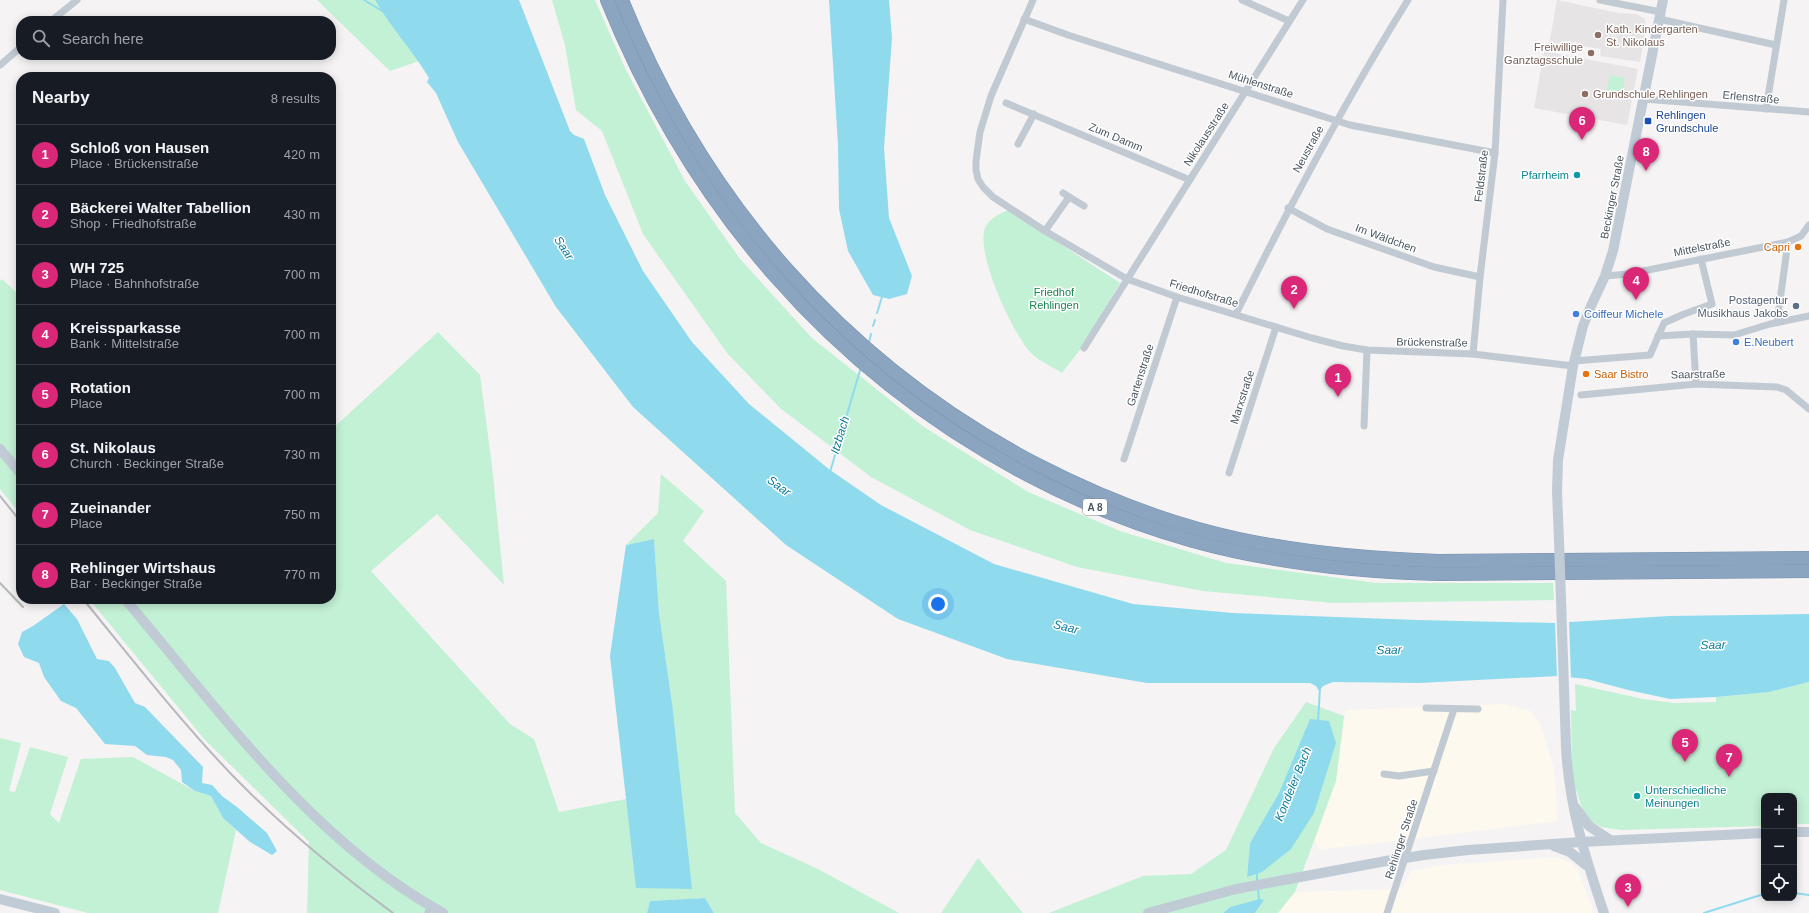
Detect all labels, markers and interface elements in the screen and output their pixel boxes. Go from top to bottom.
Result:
search box [16,16,336,60]
place label: Kath. Kindergarten St. Nikolaus [1606,23,1698,48]
icon: search [30,27,52,49]
text: Search here [62,30,144,47]
marker: Kath. Kindergarten St. Nikolaus [1593,30,1603,40]
place label: Freiwillige Ganztagsschule [1504,41,1583,66]
marker: Freiwillige Ganztagsschule [1586,48,1596,58]
street label: Mühlenstraße [1227,68,1295,100]
text: Nearby [32,88,90,107]
place label: Grundschule Rehlingen [1593,88,1708,100]
marker: Grundschule Rehlingen [1580,89,1590,99]
street label: Erlenstraße [1722,89,1780,105]
text: 8 results [271,91,320,106]
street label: Nikolausstraße [1181,100,1231,168]
pin: 6 [1569,107,1595,140]
place label: Rehlingen Grundschule [1656,109,1718,134]
marker: Rehlingen Grundschule [1643,116,1653,126]
street label: Zum Damm [1087,120,1145,154]
street label: Neustraße [1290,124,1326,174]
pin: 8 [1633,138,1659,171]
text: Schloß von Hausen [70,139,209,156]
text: 1 [41,147,49,162]
text: 420 m [284,147,320,162]
street label: Feldstraße [1472,149,1490,203]
street label: Beckinger Straße [1598,154,1626,240]
text: Place · Brückenstraße [70,156,199,171]
place label: Pfarrheim [1521,169,1569,181]
marker: Pfarrheim [1572,170,1582,180]
text: Bäckerei Walter Tabellion [70,199,251,216]
text: 2 [41,207,49,222]
text: 430 m [284,207,320,222]
text: Shop · Friedhofstraße [70,216,196,231]
street label: Im Wäldchen [1354,221,1418,255]
water label: Saar [551,234,577,263]
street label: Mittelstraße [1673,236,1731,258]
place label: Capri [1764,241,1790,253]
marker: Capri [1793,242,1803,252]
text: WH 725 [70,259,124,276]
text: 3 [41,267,49,282]
text: 700 m [284,267,320,282]
pin: 4 [1623,267,1649,300]
text: Place · Bahnhofstraße [70,276,199,291]
pin: 2 [1281,276,1307,309]
street label: Friedhofstraße [1168,277,1240,309]
park label: Friedhof Rehlingen [1029,286,1079,311]
place label: Postagentur Musikhaus Jakobs [1698,294,1788,319]
marker: Postagentur Musikhaus Jakobs [1791,301,1801,311]
place label: Coiffeur Michele [1584,308,1663,320]
marker: Coiffeur Michele [1571,309,1581,319]
text: Kreissparkasse [70,319,181,336]
text: 4 [41,327,49,342]
text: 700 m [284,327,320,342]
street label: Brückenstraße [1396,335,1468,349]
text: Bank · Mittelstraße [70,336,179,351]
place label: E.Neubert [1744,336,1794,348]
marker: E.Neubert [1731,337,1741,347]
street label: Gartenstraße [1124,342,1156,408]
pin: 1 [1325,364,1351,397]
place label: Saar Bistro [1594,368,1648,380]
street label: Saarstraße [1671,368,1725,380]
street label: Marxstraße [1228,369,1256,425]
marker: Saar Bistro [1581,369,1591,379]
text: Rotation [70,379,131,396]
text: 5 [41,387,49,402]
text: 700 m [284,387,320,402]
text: Place [70,396,103,411]
water label: Itzbach [828,414,852,456]
text: St. Nikolaus [70,439,156,456]
text: 6 [41,447,49,462]
text: 730 m [284,447,320,462]
text: Church · Beckinger Straße [70,456,224,471]
water label: Saar [765,473,794,500]
text: Zueinander [70,499,151,516]
road number: A 8 [1083,499,1107,515]
text: 7 [41,507,49,522]
text: 750 m [284,507,320,522]
text: Place [70,516,103,531]
text: Rehlinger Wirtshaus [70,559,216,576]
text: 8 [41,567,49,582]
text: 770 m [284,567,320,582]
text: Bar · Beckinger Straße [70,576,202,591]
your location [928,594,948,614]
water label: Saar [1052,617,1081,637]
water label: Saar [1700,638,1727,652]
water label: Saar [1376,643,1403,657]
pin: 5 [1672,729,1698,762]
pin: 7 [1716,744,1742,777]
water label: Kondeler Bach [1272,745,1314,823]
place label: Unterschiedliche Meinungen [1645,784,1726,809]
marker: Unterschiedliche Meinungen [1632,791,1642,801]
map controls [1761,793,1797,901]
button: + [1761,793,1797,829]
street label: Rehlinger Straße [1382,798,1420,880]
button: − [1761,829,1797,865]
button: locate [1761,865,1797,901]
pin: 3 [1615,874,1641,907]

